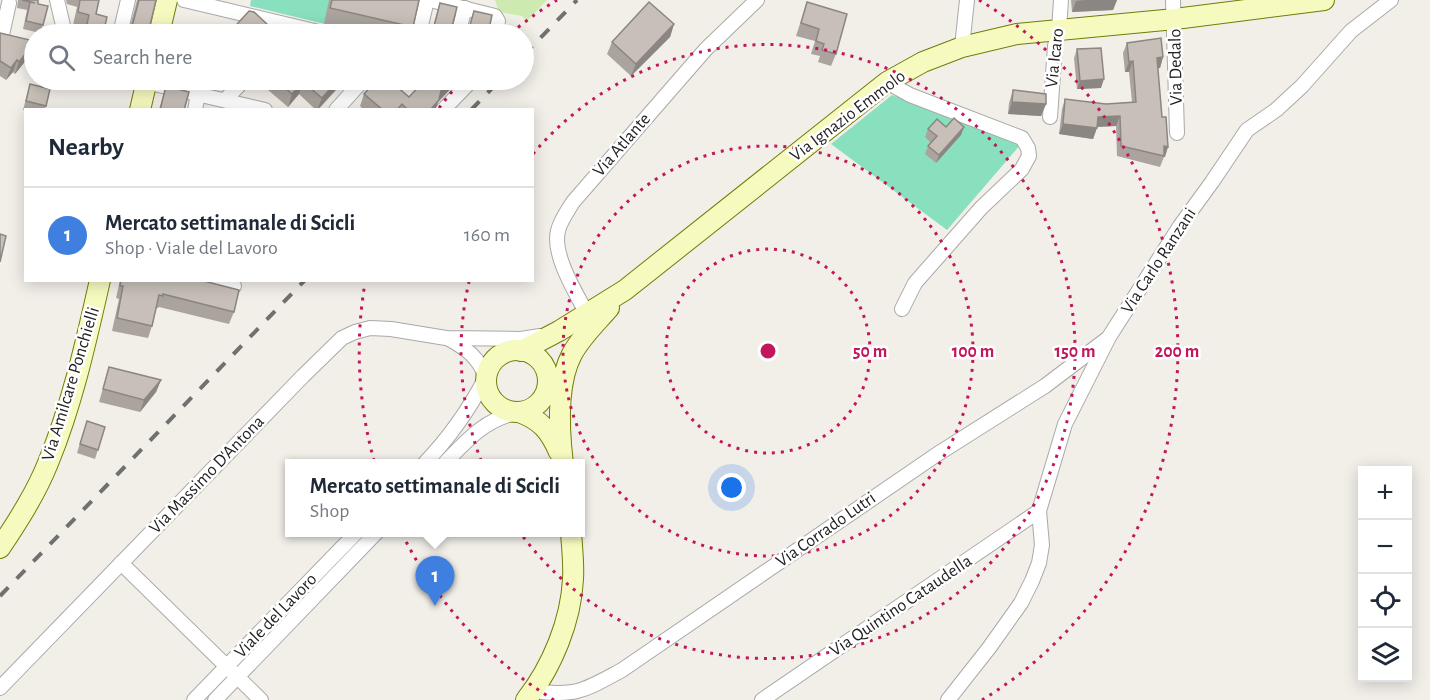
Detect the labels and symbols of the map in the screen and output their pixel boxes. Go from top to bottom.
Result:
street label: Via Icaro [1043,27,1067,89]
street label: Via Dedalo [1166,28,1186,105]
street label: Via Ignazio Emmolo [787,67,909,165]
street label: Via Atlante [590,110,654,180]
street label: Via Carlo Ranzani [1118,205,1200,317]
street label: Via Amilcare Ponchielli [39,305,103,463]
centre of rings [758,341,778,361]
text: 50 m [853,343,887,361]
text: 100 m [952,343,994,361]
text: 150 m [1055,343,1095,361]
text: 200 m [1155,343,1199,361]
street label: Via Massimo D'Antona [146,412,268,538]
your location [717,473,746,502]
street label: Via Corrado Lutri [773,489,879,571]
street label: Via Quintino Cataudella [827,552,975,660]
pin: 1 [416,556,454,606]
street label: Viale del Lavoro [231,570,321,662]

